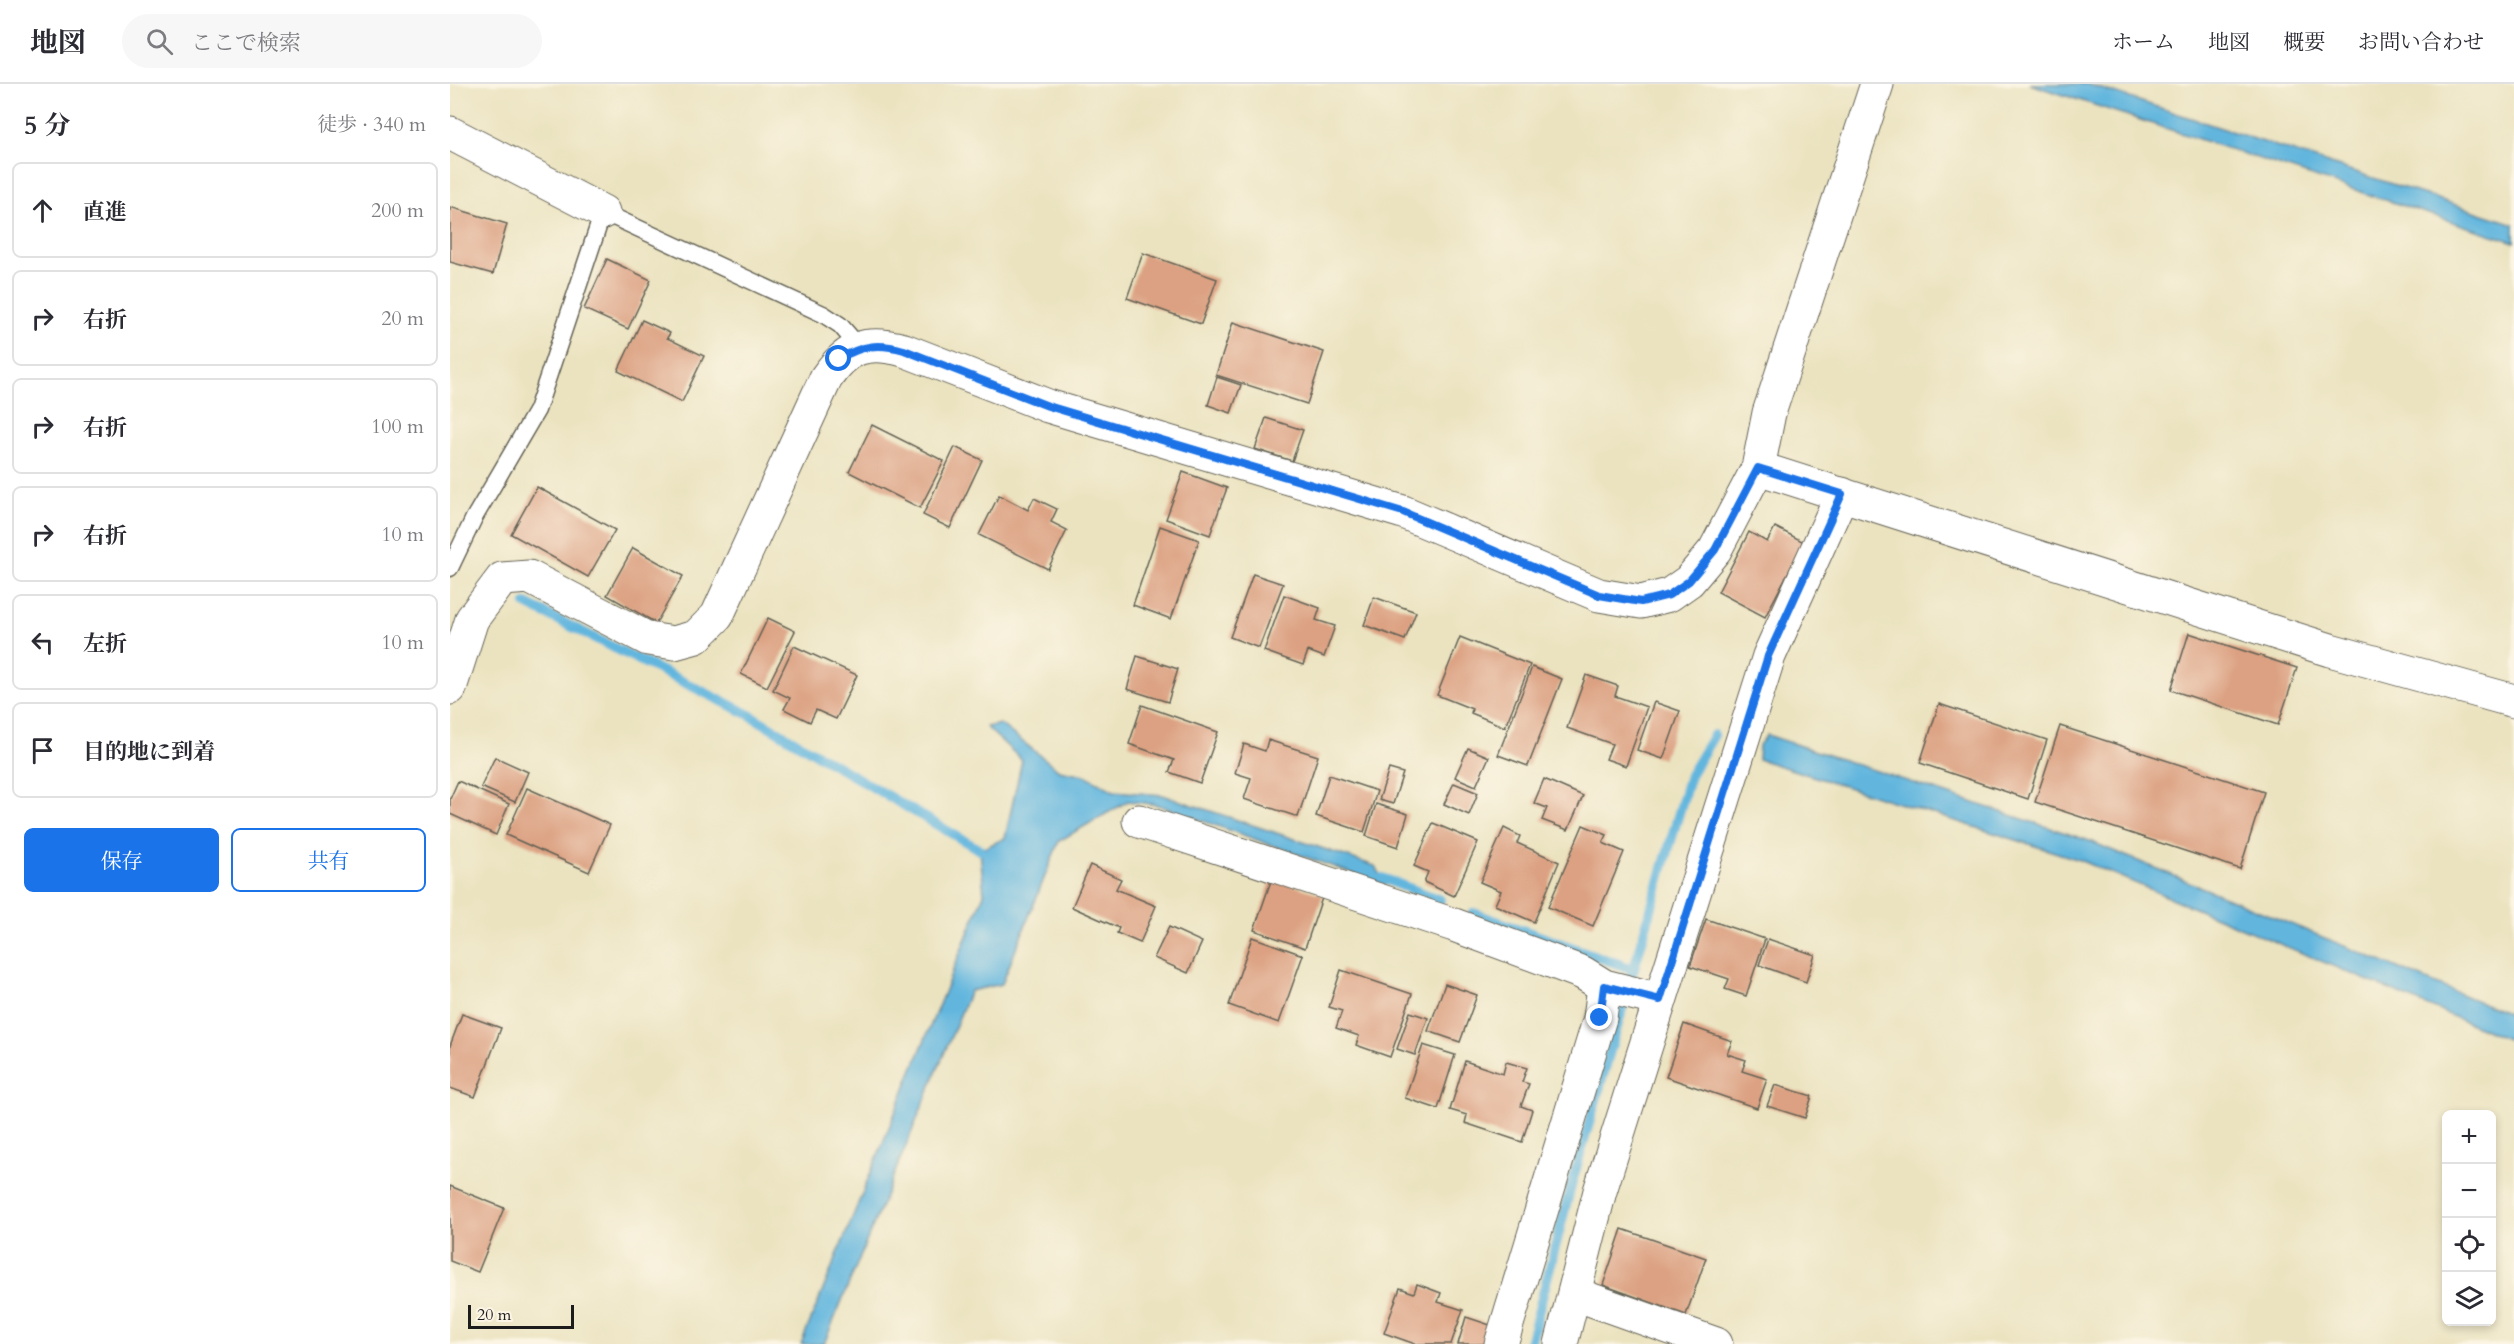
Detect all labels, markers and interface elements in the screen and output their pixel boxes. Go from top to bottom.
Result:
search box [122,14,542,68]
text: 地図 [30,24,86,62]
icon: search [143,25,176,58]
text: ここで検索 [191,28,301,58]
text: ホーム [2112,28,2175,57]
text: 地図 [2208,28,2250,57]
text: 概要 [2283,28,2325,57]
text: お問い合わせ [2358,28,2484,57]
text: 5 分 [24,108,70,143]
text: 徒歩 · 340 m [317,111,426,138]
icon: ahead [26,194,59,227]
text: 直進 [83,197,127,227]
text: 200 m [371,197,424,224]
icon: right [26,302,59,335]
text: 右折 [83,305,127,335]
text: 20 m [381,305,424,332]
route start [825,345,851,371]
icon: right [26,410,59,443]
text: 右折 [83,413,127,443]
text: 100 m [371,413,424,440]
icon: right [26,518,59,551]
text: 右折 [83,521,127,551]
text: 10 m [381,521,424,548]
icon: left [26,626,59,659]
text: 左折 [83,629,127,659]
text: 10 m [381,629,424,656]
icon: arrive [26,734,59,767]
text: 目的地に到着 [83,737,215,767]
button: 保存 [24,828,219,892]
button: 共有 [231,828,426,892]
route end [1586,1004,1612,1030]
map controls [2442,1110,2496,1326]
button: + [2442,1110,2496,1164]
button: − [2442,1164,2496,1218]
button: locate [2442,1218,2496,1272]
button: layers [2442,1272,2496,1326]
scale bar [468,1302,574,1330]
text: 20 m [477,1304,511,1326]

